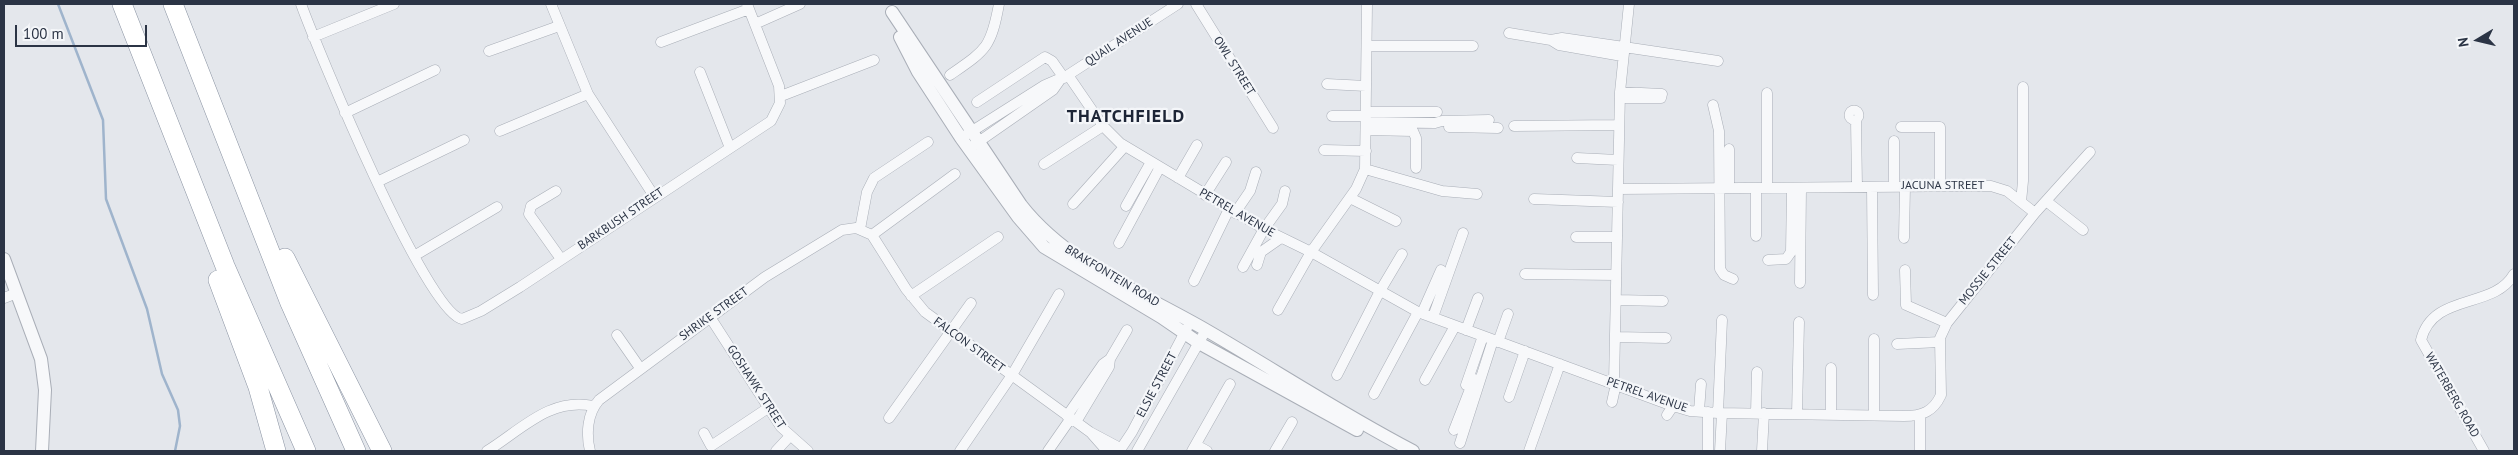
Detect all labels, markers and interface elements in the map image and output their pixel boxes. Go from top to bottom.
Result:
scale bar [18,15,150,47]
street label: QUAIL AVENUE [1082,15,1156,69]
north arrow [2453,15,2503,65]
text: 100 m [23,24,64,43]
street label: OWL STREET [1210,34,1258,98]
text: N [2454,36,2473,48]
district label: THATCHFIELD [1065,106,1187,128]
street label: JACUNA STREET [1902,179,1984,193]
street label: BARKBUSH STREET [575,185,667,253]
street label: PETREL AVENUE [1197,186,1277,240]
street label: MOSSIE STREET [1956,234,2020,308]
street label: BRAKFONTEIN ROAD [1062,242,1162,310]
street label: SHRIKE STREET [677,284,751,344]
street label: FALCON STREET [931,314,1007,376]
street label: GOSHAWK STREET [724,342,788,432]
street label: ELSIE STREET [1134,350,1180,420]
street label: WATERBERG ROAD [2422,350,2482,440]
street label: PETREL AVENUE [1605,374,1689,416]

